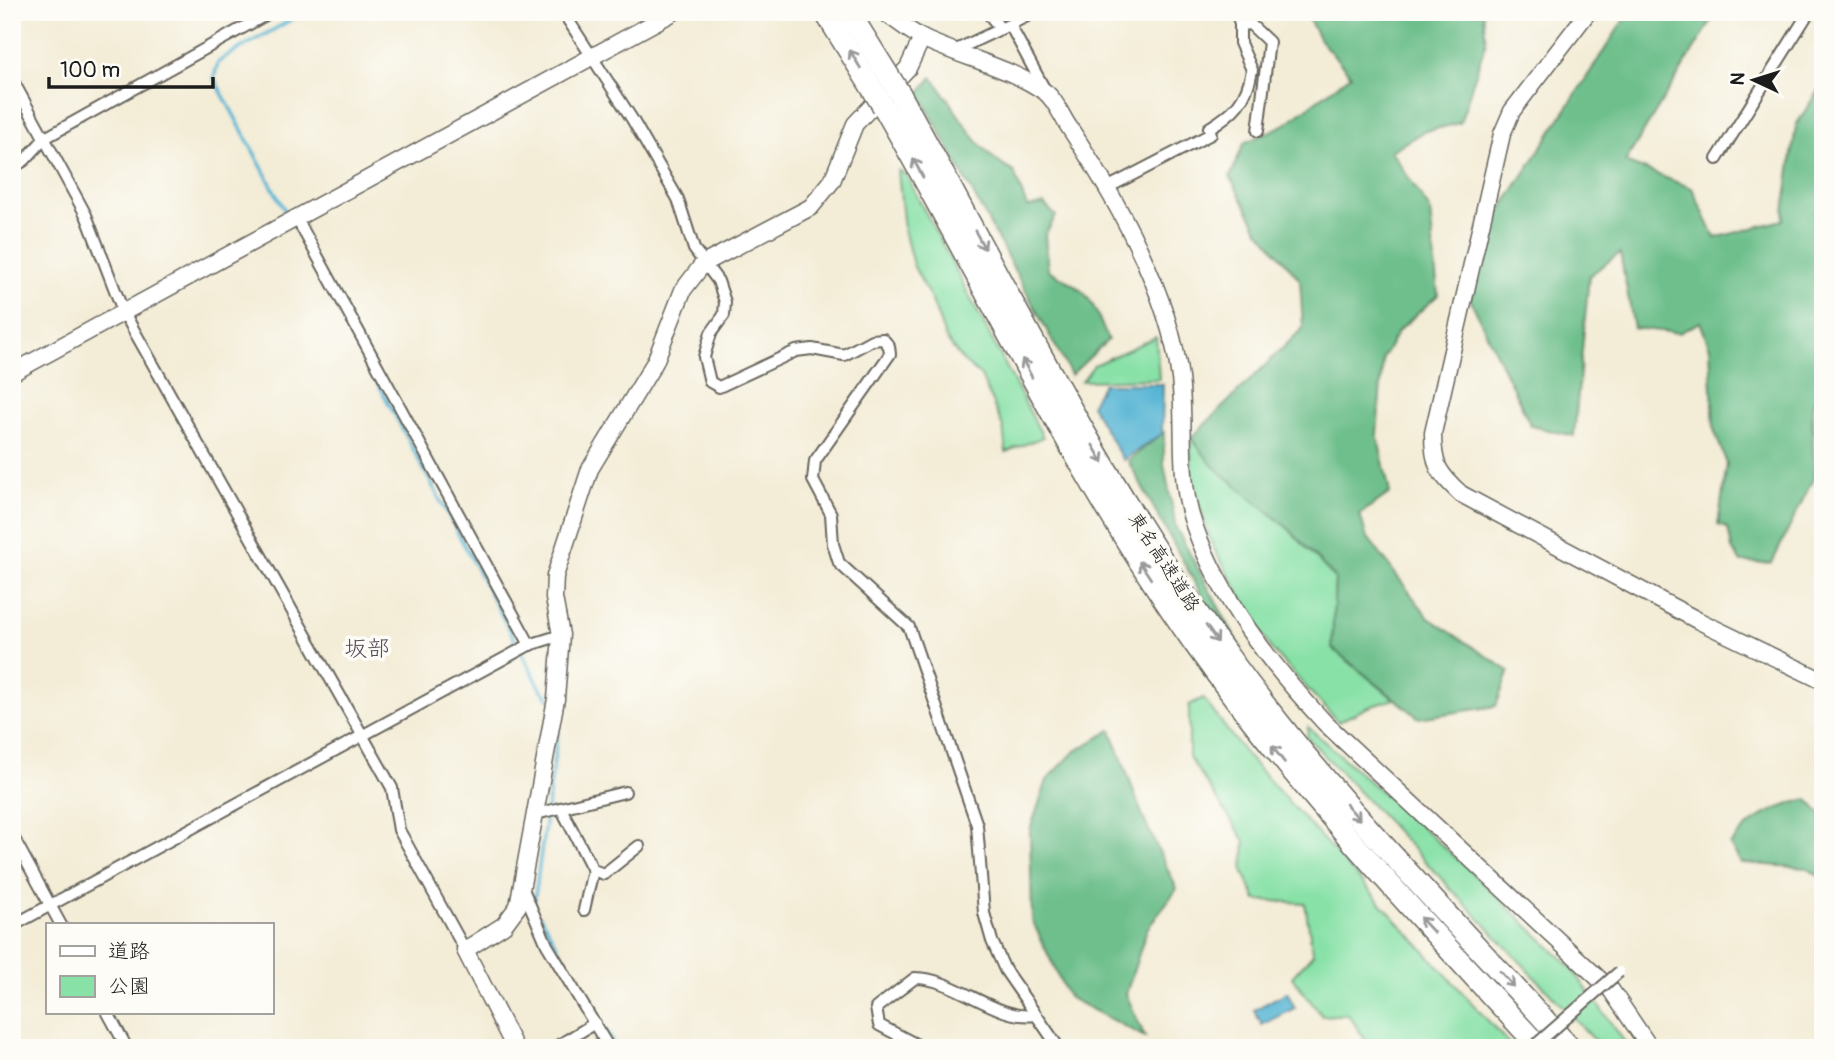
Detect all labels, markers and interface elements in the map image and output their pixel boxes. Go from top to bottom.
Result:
scale bar [49,46,214,90]
north arrow [1720,46,1790,116]
one-way arrow [847,50,862,69]
text: 100 m [60,57,120,84]
text: N [1726,71,1750,86]
one-way arrow [911,158,924,179]
one-way arrow [974,229,987,250]
one-way arrow [1020,358,1033,379]
one-way arrow [1092,444,1106,464]
street label: 東名高速道路 [1123,508,1205,616]
one-way arrow [1138,560,1152,580]
one-way arrow [1205,624,1219,643]
district label: 坂部 [344,634,390,663]
one-way arrow [1270,746,1285,764]
one-way arrow [1345,803,1361,821]
one-way arrow [1419,917,1436,934]
legend [46,923,273,1014]
text: 道路 [108,938,150,965]
one-way arrow [1498,970,1515,988]
text: 公園 [108,973,150,1000]

